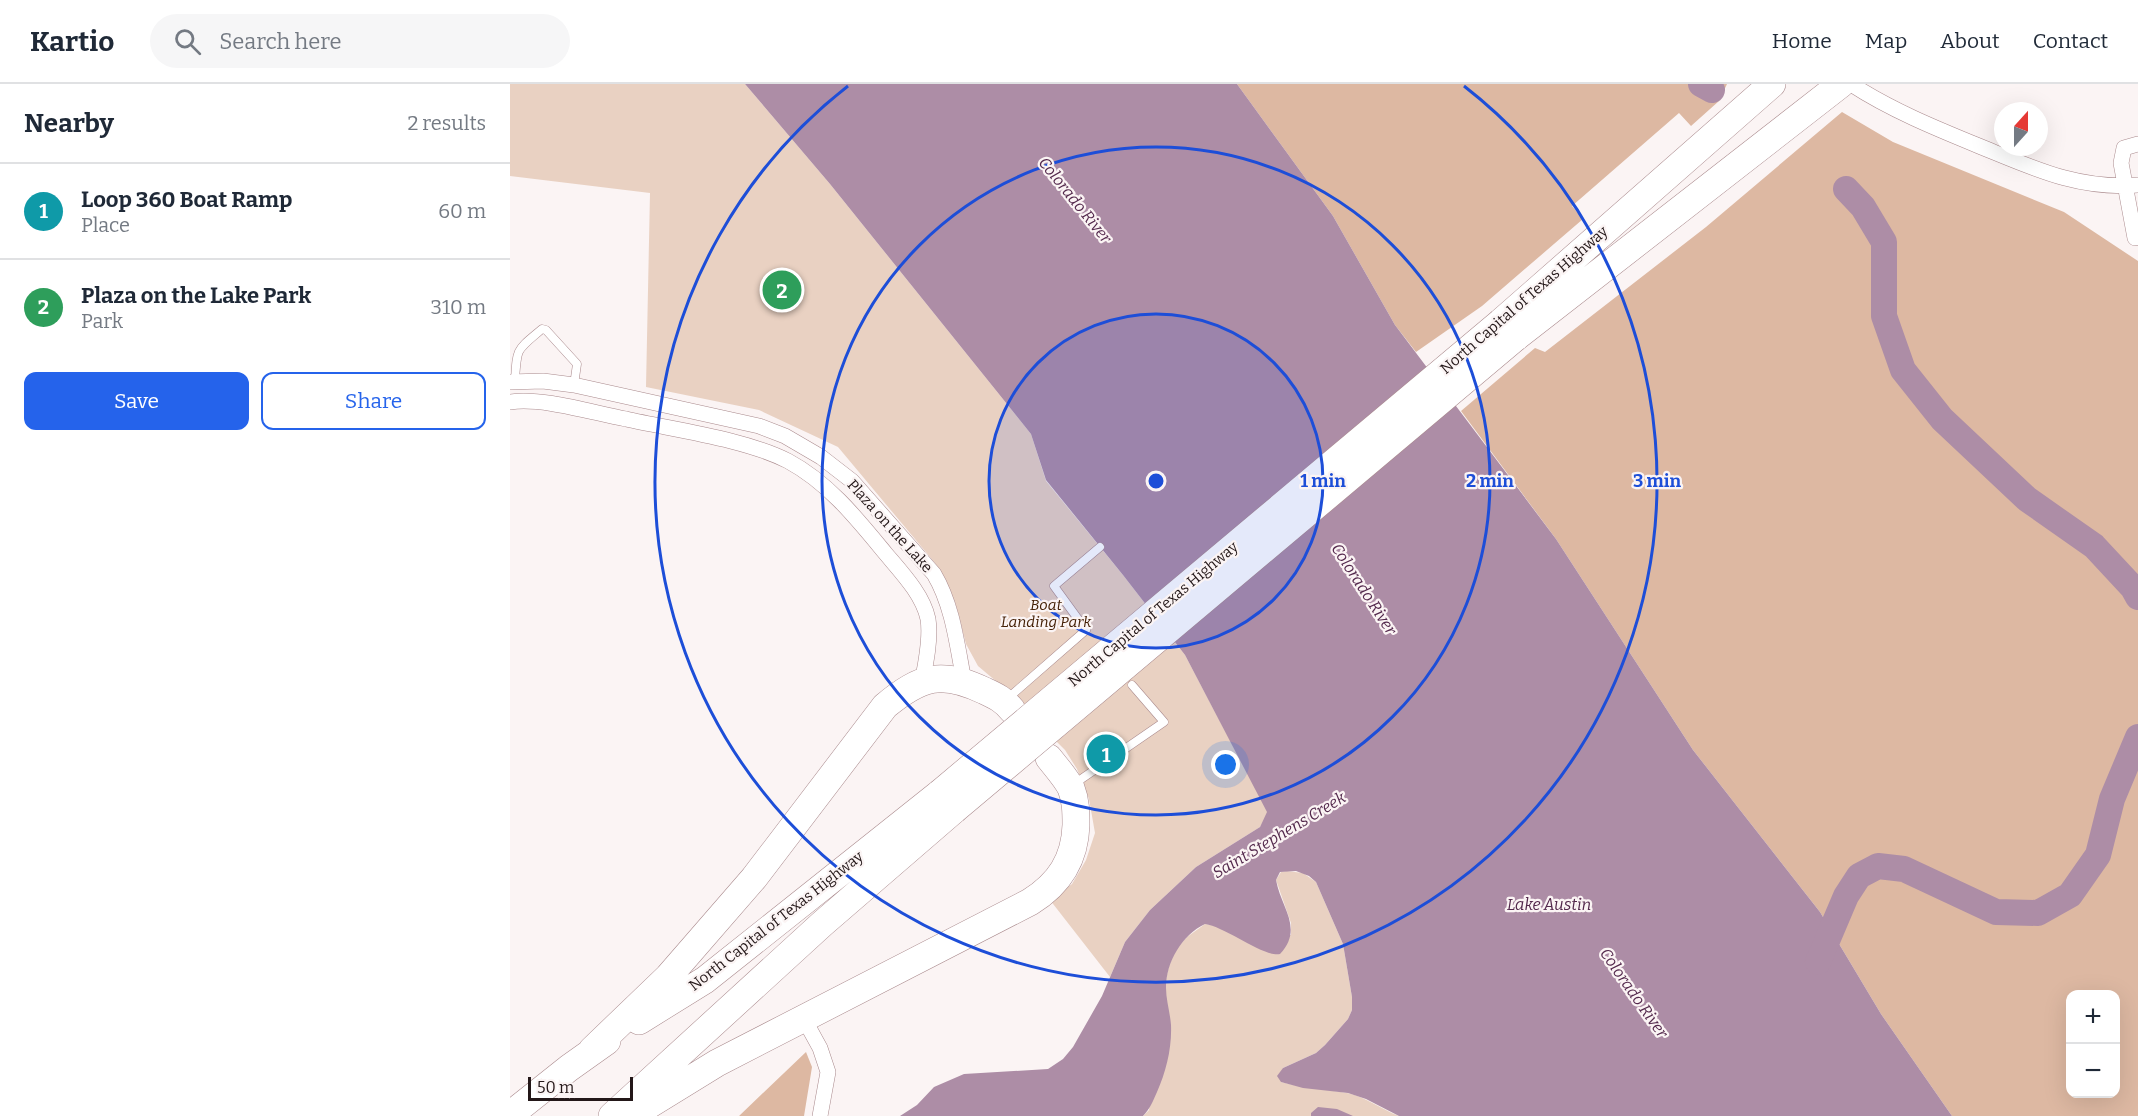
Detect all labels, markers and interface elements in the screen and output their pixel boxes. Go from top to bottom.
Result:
search box [150,14,570,68]
text: Kartio [30,25,114,58]
icon: search [171,25,204,58]
text: Search here [219,28,341,55]
text: Home [1772,28,1832,54]
text: Map [1865,28,1907,54]
text: About [1940,28,2000,54]
text: Contact [2033,28,2108,54]
north arrow [1994,102,2048,156]
text: Nearby [24,108,114,139]
text: 2 results [407,111,486,135]
water label: Colorado River [1035,153,1116,248]
text: Loop 360 Boat Ramp [81,186,292,213]
text: 1 [39,199,48,223]
text: 60 m [438,199,486,223]
text: Place [81,213,130,237]
street label: North Capital of Texas Highway [1437,222,1611,378]
pin: 2 [762,268,802,312]
text: Plaza on the Lake Park [81,282,311,309]
text: 2 [38,295,49,319]
text: 310 m [431,295,486,319]
text: Park [81,309,123,333]
button: Save [24,372,249,430]
button: Share [261,372,486,430]
text: 1 min [1300,470,1346,492]
text: 2 min [1466,470,1514,492]
text: 3 min [1633,470,1681,492]
centre of rings [1146,471,1166,491]
street label: Plaza on the Lake [844,476,936,576]
street label: North Capital of Texas Highway [1064,538,1242,690]
water label: Colorado River [1327,540,1401,639]
park label: Boat Landing Park [1001,596,1092,631]
pin: 1 [1086,732,1126,776]
your location [1211,750,1240,779]
water label: Saint Stephens Creek [1209,788,1349,882]
street label: North Capital of Texas Highway [685,847,867,995]
water label: Lake Austin [1507,895,1591,914]
water label: Colorado River [1596,945,1673,1043]
map controls [2066,990,2120,1098]
button: + [2066,990,2120,1044]
button: − [2066,1044,2120,1098]
scale bar [528,1074,633,1102]
text: 50 m [537,1078,574,1097]

